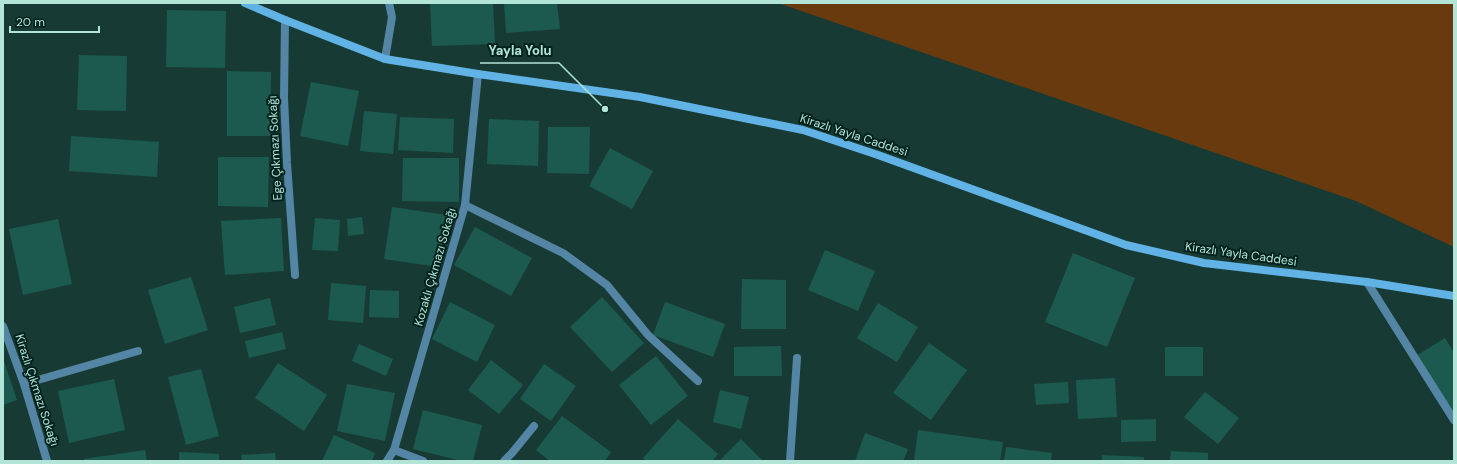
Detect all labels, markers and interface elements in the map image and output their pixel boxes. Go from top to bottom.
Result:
scale bar [10,8,99,34]
text: 20 m [16,14,45,30]
callout: Yayla Yolu [480,38,559,63]
text: Yayla Yolu [488,42,552,59]
street label: Ege Çıkmazı Sokağı [264,95,286,201]
street label: Kirazlı Yayla Caddesi [798,110,910,160]
street label: Kozaklı Çıkmazı Sokağı [410,206,460,328]
street label: Kirazlı Yayla Caddesi [1184,238,1298,270]
street label: Kirazlı Çıkmazı Sokağı [11,332,63,448]

